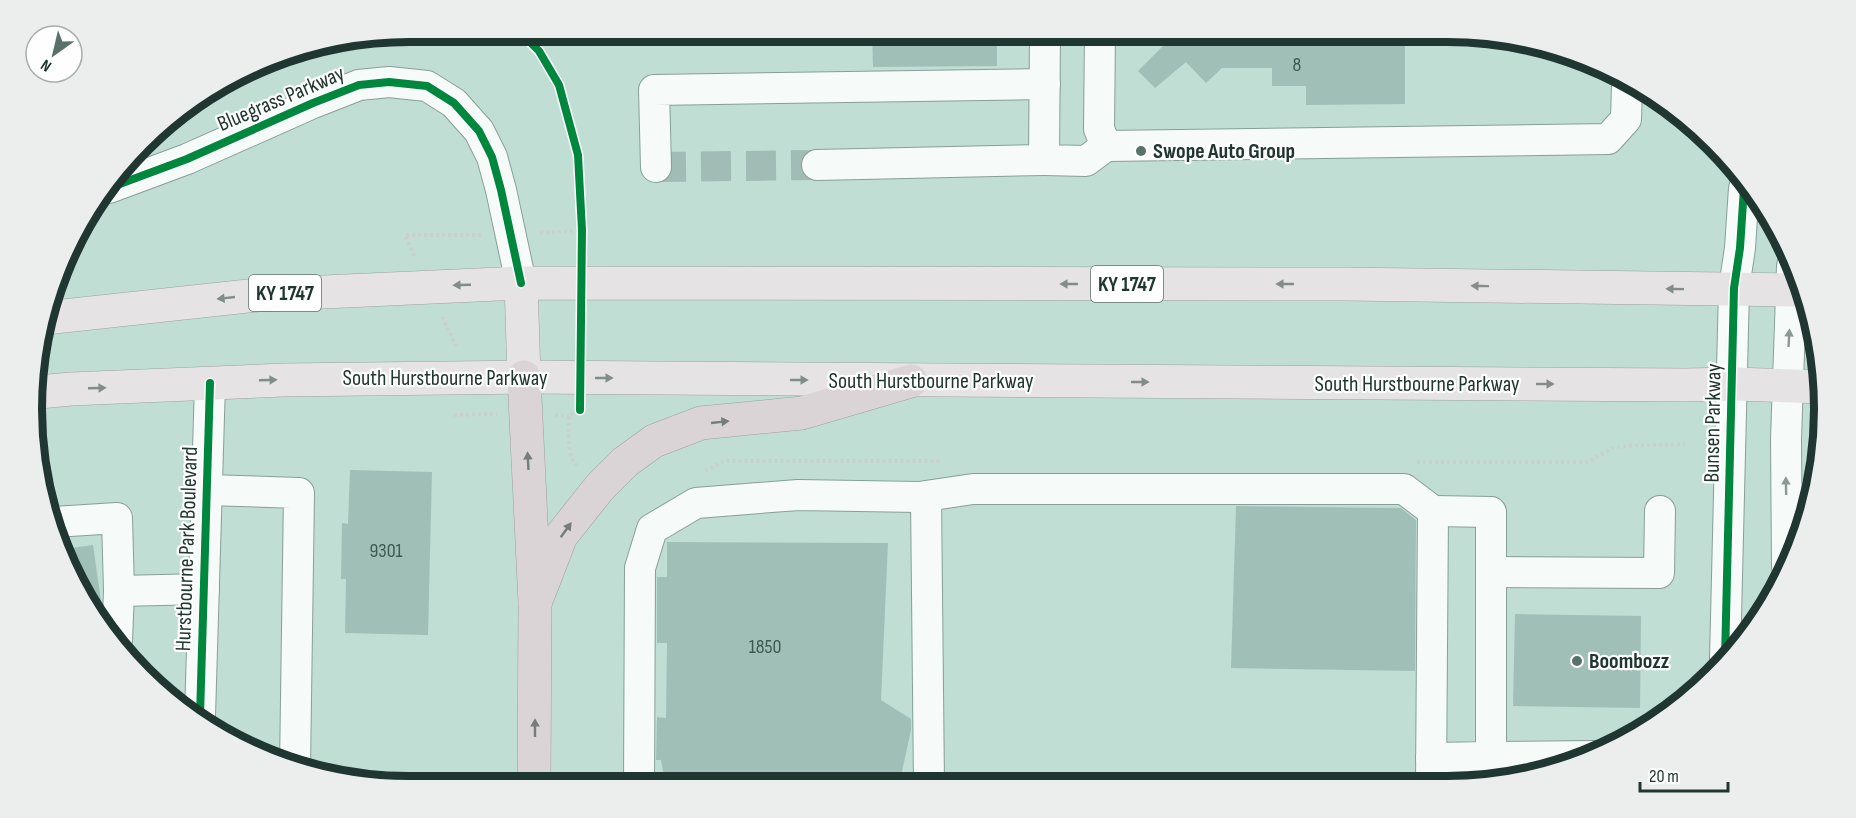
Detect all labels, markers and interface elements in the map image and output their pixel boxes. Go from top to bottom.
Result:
north arrow [24,24,84,84]
house number: 8 [1293,53,1301,77]
text: N [38,55,55,75]
street label: Bluegrass Parkway [213,60,349,138]
place label: Swope Auto Group [1153,138,1295,165]
marker: Swope Auto Group [1134,144,1148,158]
road number: KY 1747 [1091,266,1163,302]
road number: KY 1747 [249,275,321,311]
one-way arrow [1060,279,1079,289]
one-way arrow [1276,279,1295,289]
one-way arrow [453,280,472,289]
one-way arrow [1471,281,1490,291]
one-way arrow [1666,284,1685,293]
one-way arrow [216,293,235,303]
one-way arrow [1785,328,1794,347]
street label: Bunsen Parkway [1698,363,1728,483]
street label: South Hurstbourne Parkway [343,365,548,392]
street label: South Hurstbourne Parkway [829,368,1034,395]
street label: South Hurstbourne Parkway [1315,371,1520,398]
one-way arrow [594,373,613,383]
one-way arrow [789,375,808,385]
one-way arrow [259,376,278,385]
one-way arrow [1130,377,1149,387]
one-way arrow [1535,380,1554,389]
one-way arrow [88,383,107,392]
one-way arrow [710,417,729,427]
street label: Hurstbourne Park Boulevard [170,446,204,652]
one-way arrow [524,451,533,470]
one-way arrow [1781,477,1791,496]
one-way arrow [560,522,572,538]
house number: 9301 [369,539,403,563]
house number: 1850 [749,635,781,659]
place label: Boombozz [1589,648,1670,675]
marker: Boombozz [1570,654,1584,668]
one-way arrow [530,718,540,737]
scale bar [1640,755,1728,793]
text: 20 m [1649,766,1679,787]

